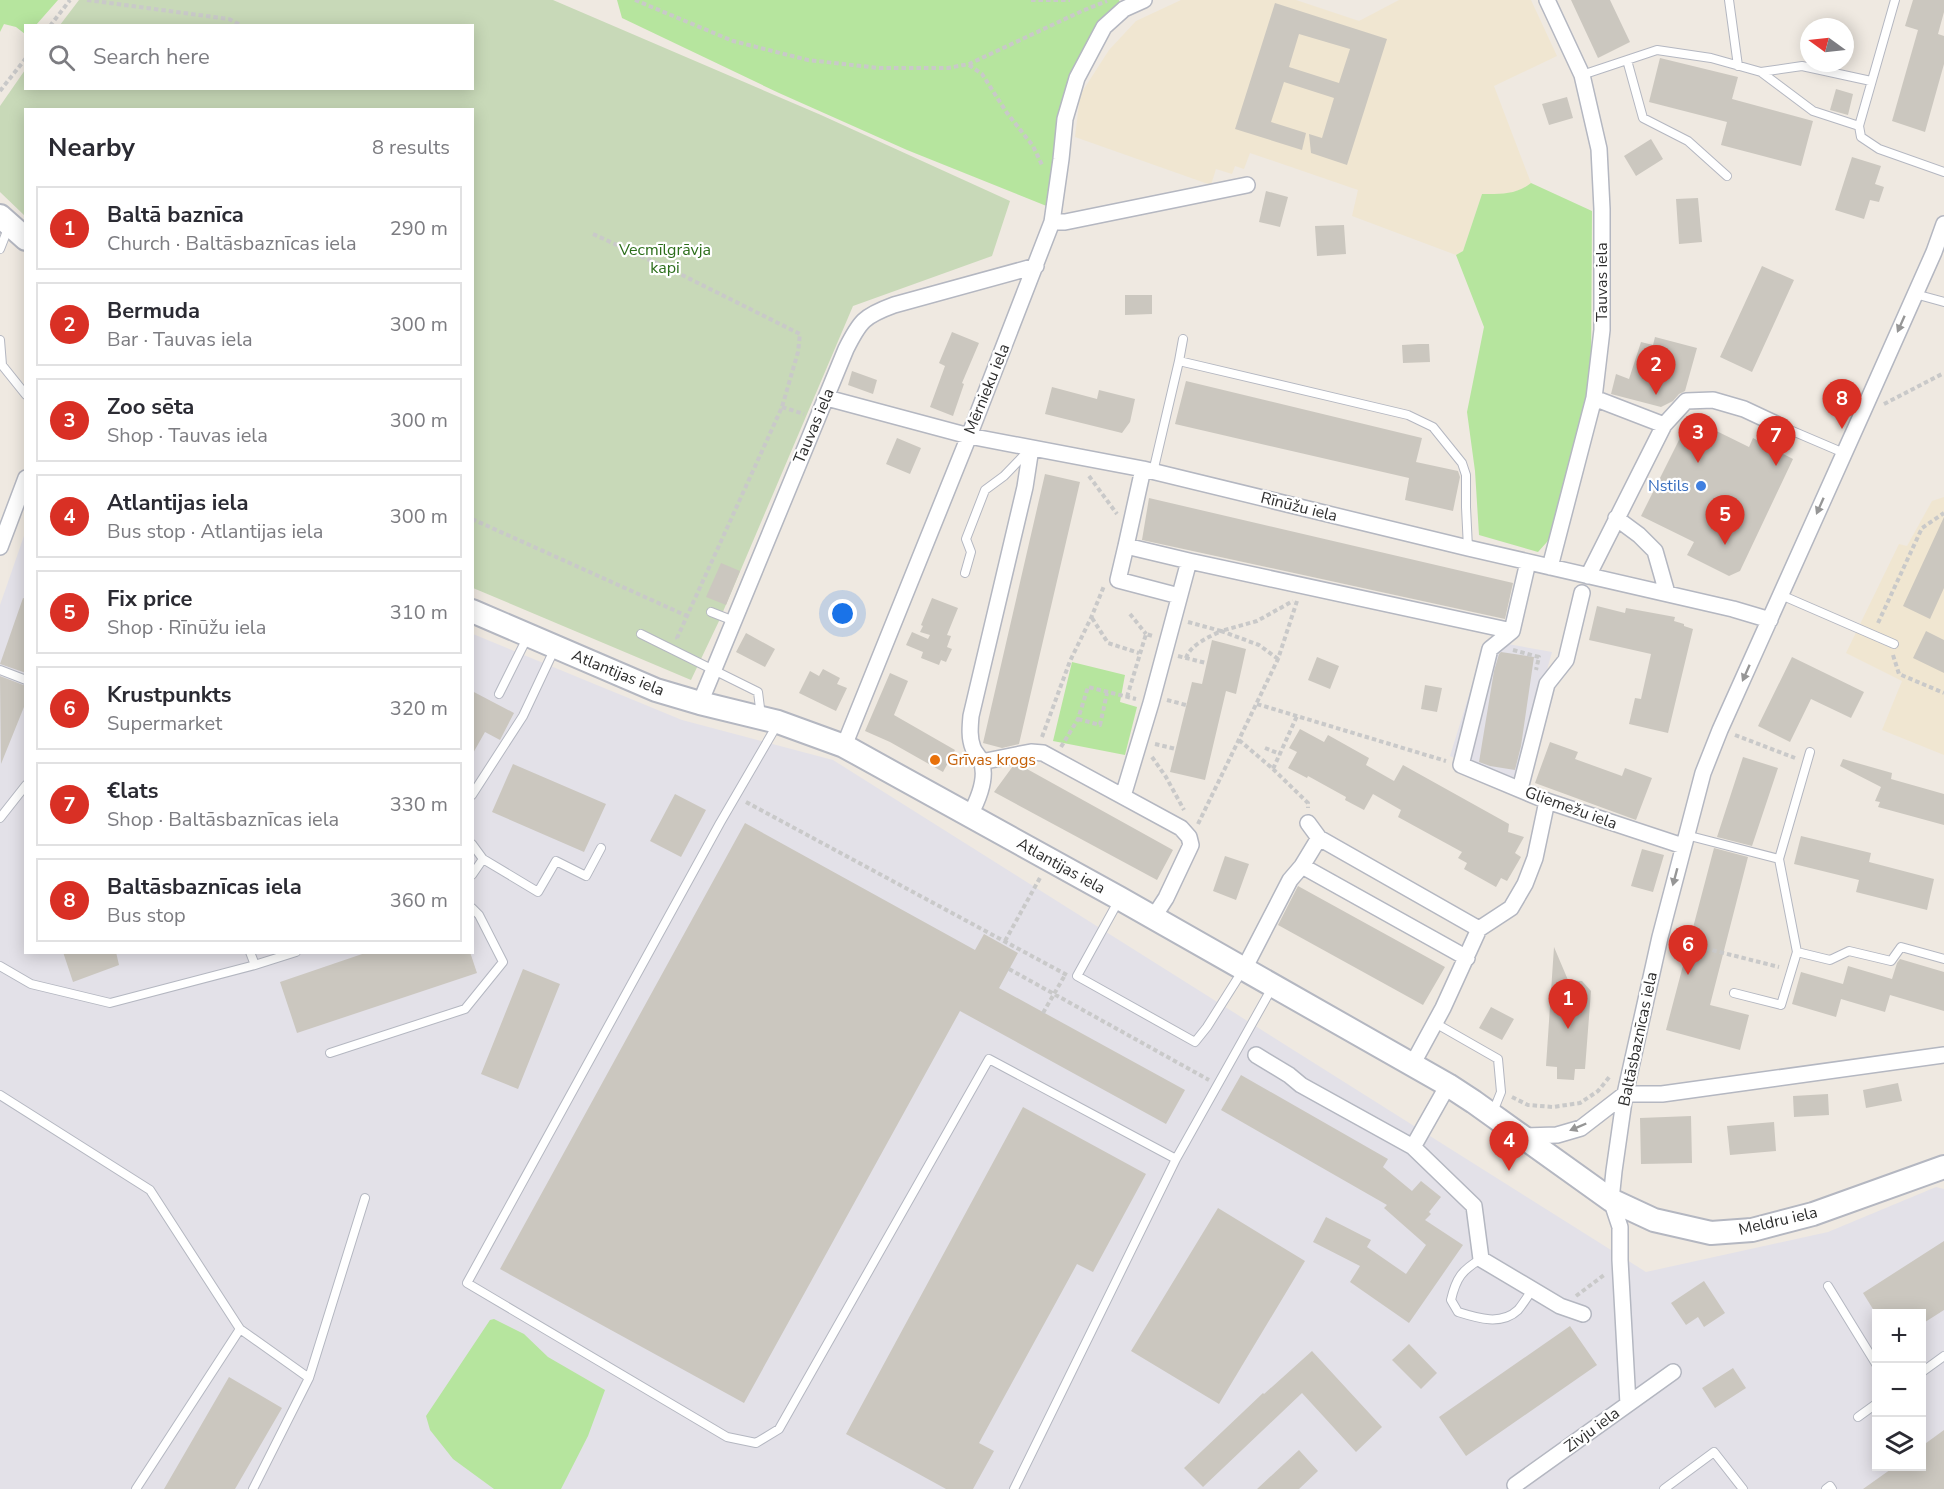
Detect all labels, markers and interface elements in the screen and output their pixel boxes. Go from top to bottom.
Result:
north arrow [1800,18,1854,72]
search box [24,24,474,90]
icon: search [45,41,78,74]
text: Search here [93,42,210,72]
text: Nearby [48,130,135,165]
text: 8 results [372,134,450,161]
text: Baltā baznīca [107,200,244,230]
text: 1 [64,215,76,242]
text: 290 m [390,215,448,242]
text: Church · Baltāsbaznīcas iela [107,230,356,257]
park label: Vecmīlgrāvja kapi [618,239,711,279]
street label: Tauvas iela [1591,242,1613,322]
text: Bermuda [107,296,200,326]
text: 2 [64,311,76,338]
text: 300 m [390,311,448,338]
one-way arrow [1897,316,1906,333]
text: Bar · Tauvas iela [107,326,253,353]
street label: Mērnieku iela [959,340,1015,438]
pin: 2 [1636,346,1676,395]
pin: 8 [1822,380,1862,429]
street label: Tauvas iela [788,385,840,467]
text: Zoo sēta [107,392,194,422]
text: 3 [64,407,76,434]
text: 300 m [390,407,448,434]
pin: 3 [1678,414,1718,463]
pin: 7 [1756,416,1796,466]
text: Shop · Tauvas iela [107,422,268,449]
place label: Nstils [1648,475,1689,497]
marker: Nstils [1694,479,1708,493]
street label: Rīnūžu iela [1258,487,1340,527]
text: Atlantijas iela [107,488,248,518]
pin: 5 [1706,496,1744,545]
one-way arrow [1815,498,1825,516]
text: 4 [64,503,76,530]
text: 300 m [390,503,448,530]
text: Bus stop · Atlantijas iela [107,518,323,545]
text: Fix price [107,584,192,614]
text: 5 [64,599,76,626]
text: 310 m [390,599,448,626]
your location [828,599,857,628]
text: Shop · Rīnūžu iela [107,614,266,641]
street label: Atlantijas iela [568,644,668,702]
one-way arrow [1741,664,1750,682]
text: Krustpunkts [107,680,232,710]
text: 6 [64,695,76,722]
text: 320 m [390,695,448,722]
text: Supermarket [107,710,222,737]
place label: Grīvas krogs [947,749,1036,771]
marker: Grīvas krogs [928,753,942,767]
text: €lats [107,776,158,806]
street label: Gliemežu iela [1522,781,1620,835]
text: 7 [64,791,76,818]
text: 330 m [390,791,448,818]
text: Shop · Baltāsbaznīcas iela [107,806,339,833]
street label: Atlantijas iela [1013,833,1109,899]
one-way arrow [1670,867,1680,886]
text: Baltāsbaznīcas iela [107,872,302,902]
text: 8 [64,887,76,914]
text: 360 m [390,887,448,914]
text: Bus stop [107,902,186,929]
pin: 6 [1668,926,1708,975]
street label: Baltāsbaznīcas iela [1613,970,1663,1108]
pin: 1 [1548,980,1588,1029]
pin: 4 [1490,1122,1528,1171]
one-way arrow [1568,1122,1586,1132]
street label: Meldru iela [1736,1201,1820,1241]
map controls [1872,1309,1926,1471]
button: + [1872,1309,1926,1363]
button: − [1872,1363,1926,1417]
street label: Zivju iela [1560,1402,1624,1458]
button: layers [1872,1417,1926,1471]

